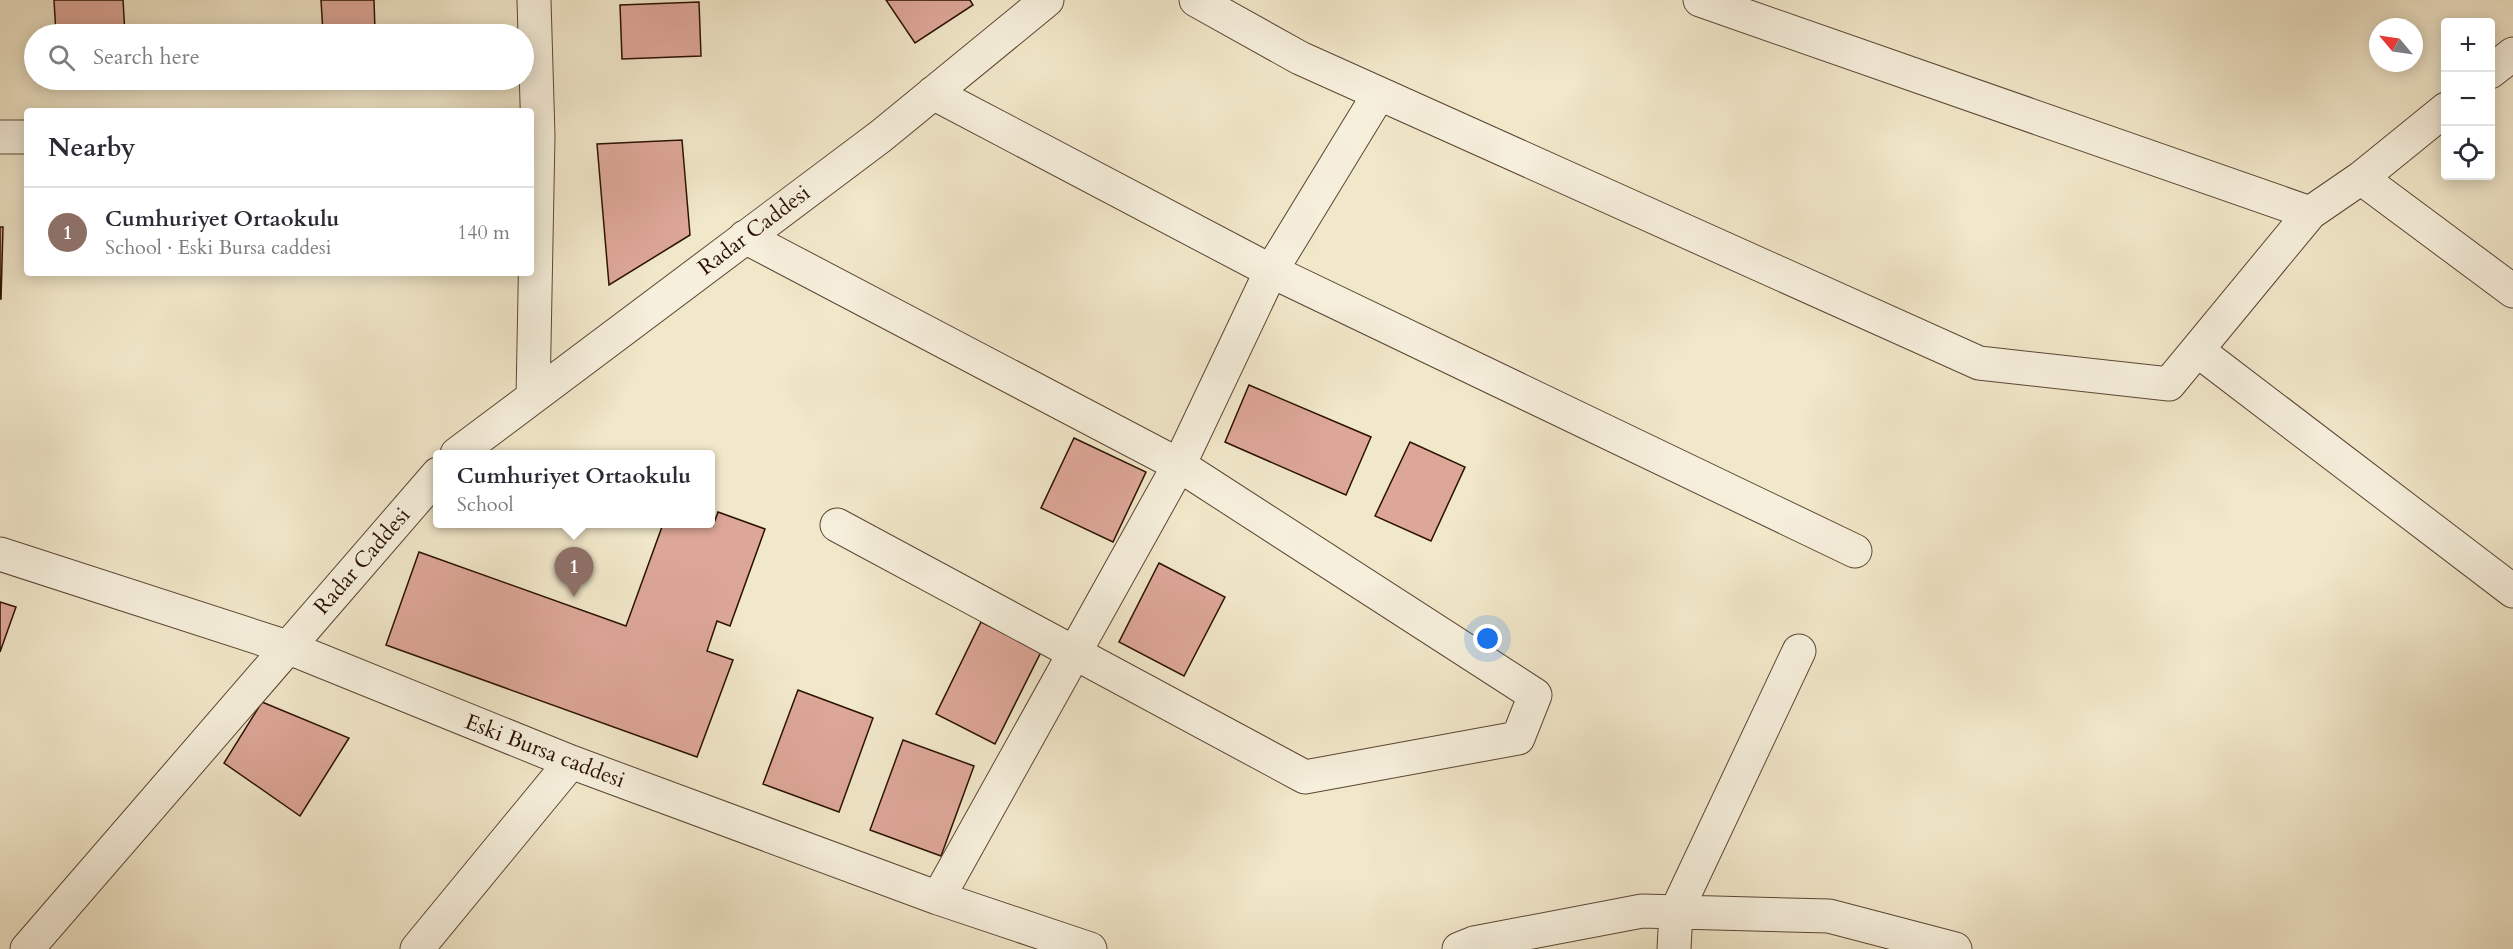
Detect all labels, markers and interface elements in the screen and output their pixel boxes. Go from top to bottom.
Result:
north arrow [2369,18,2423,72]
map controls [2441,18,2495,180]
button: + [2441,18,2495,72]
search box [24,24,534,90]
icon: search [45,41,78,74]
text: Search here [93,42,200,72]
button: − [2441,72,2495,126]
button: locate [2441,126,2495,180]
text: Nearby [48,130,136,165]
street label: Radar Caddesi [692,178,816,282]
text: Cumhuriyet Ortaokulu [105,204,339,234]
text: 1 [62,219,73,246]
text: 140 m [457,219,510,246]
text: School · Eski Bursa caddesi [105,234,331,261]
popup [433,450,715,528]
text: Cumhuriyet Ortaokulu [457,461,691,491]
text: School [457,491,514,518]
street label: Radar Caddesi [307,501,417,621]
pin: 1 [554,548,594,597]
your location [1473,624,1502,653]
street label: Eski Bursa caddesi [461,707,629,795]

